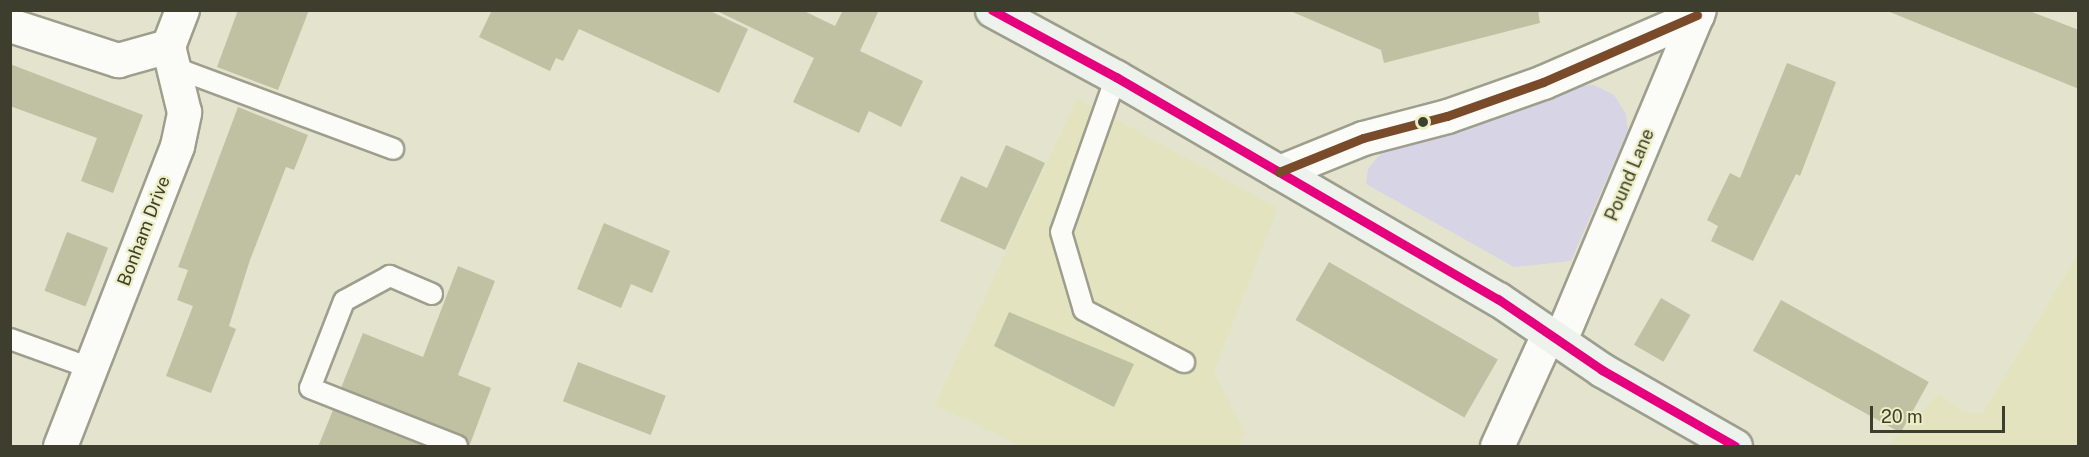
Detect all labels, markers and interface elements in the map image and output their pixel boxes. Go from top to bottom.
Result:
unlabelled marker [1417,116,1429,128]
street label: Pound Lane [1601,126,1659,224]
street label: Bonham Drive [113,173,175,289]
scale bar [1873,394,2008,432]
text: 20 m [1881,406,1923,427]

